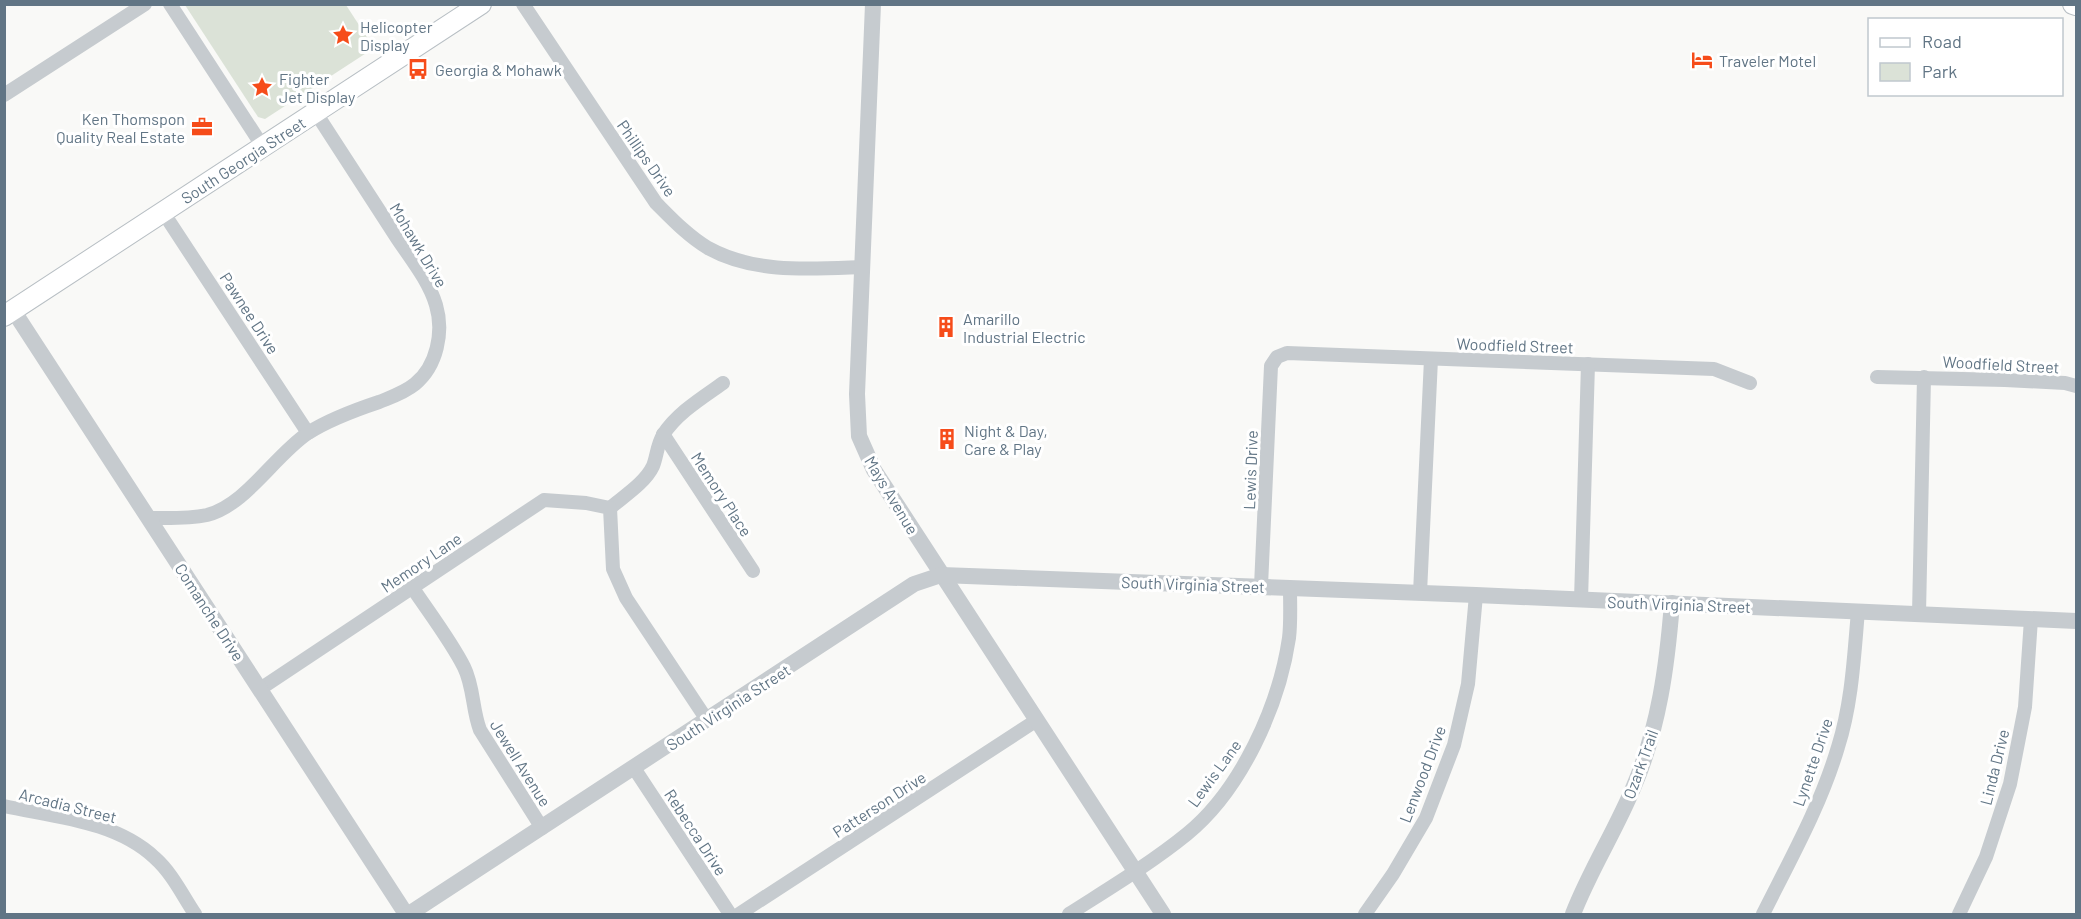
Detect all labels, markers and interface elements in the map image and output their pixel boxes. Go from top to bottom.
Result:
place label: Helicopter Display [360,17,433,54]
legend [1868,18,2063,96]
place icon: Helicopter Display [331,23,355,47]
text: Road [1922,30,1962,52]
hotel icon: Traveler Motel [1690,48,1714,72]
place label: Traveler Motel [1719,51,1816,70]
bus stop icon: Georgia & Mohawk [406,57,430,81]
place label: Georgia & Mohawk [435,60,562,79]
text: Park [1922,60,1957,82]
place label: Fighter Jet Display [279,69,356,106]
place icon: Fighter Jet Display [250,75,274,99]
place label: Ken Thomspon Quality Real Estate [56,109,185,146]
street label: South Georgia Street [177,113,309,207]
office icon: Ken Thomspon Quality Real Estate [190,115,214,139]
street label: Phillips Drive [614,116,680,200]
street label: Mohawk Drive [386,199,452,291]
street label: Pawnee Drive [217,269,283,357]
place label: Amarillo Industrial Electric [963,309,1086,346]
building icon: Amarillo Industrial Electric [934,315,958,339]
street label: Woodfield Street [1456,333,1574,357]
street label: Woodfield Street [1942,351,2060,377]
place label: Night & Day, Care & Play [964,421,1048,458]
building icon: Night & Day, Care & Play [935,427,959,451]
street label: Lewis Drive [1239,430,1261,510]
street label: Memory Place [688,448,756,540]
street label: Mays Avenue [861,452,923,538]
street label: Memory Lane [377,528,465,596]
street label: Comanche Drive [171,560,249,664]
street label: South Virginia Street [1121,572,1265,596]
street label: South Virginia Street [1607,592,1751,616]
street label: South Virginia Street [663,660,793,754]
street label: Lynette Drive [1788,715,1836,809]
street label: Jewell Avenue [487,716,555,810]
street label: Lenwood Drive [1395,723,1449,825]
street label: Ozark Trail [1619,727,1661,801]
street label: Linda Drive [1975,727,2013,807]
street label: Lewis Lane [1183,736,1245,810]
street label: Patterson Drive [829,767,929,841]
street label: Arcadia Street [17,784,119,826]
street label: Rebecca Drive [661,785,731,879]

